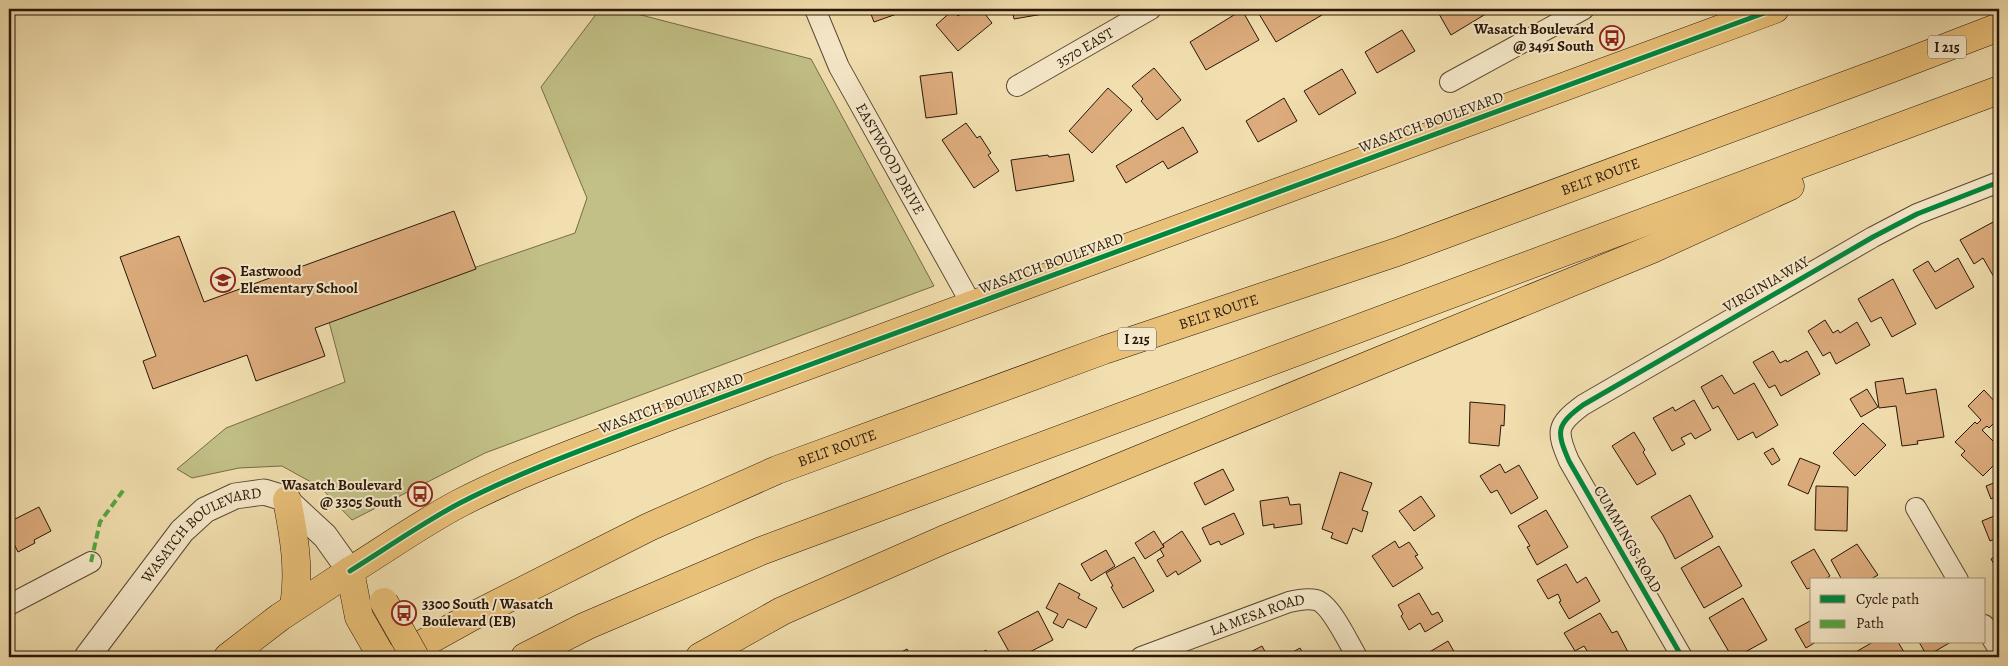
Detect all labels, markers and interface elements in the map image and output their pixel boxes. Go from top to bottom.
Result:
place label: Wasatch Boulevard @ 3491 South [1473,19,1595,56]
street label: 3570 EAST [1052,22,1118,72]
bus stop icon: Wasatch Boulevard @ 3491 South [1599,25,1625,51]
road number: I 215 [1928,36,1966,58]
street label: WASATCH BOULEVARD [1355,86,1506,158]
street label: EASTWOOD DRIVE [851,100,930,218]
street label: BELT ROUTE [1558,153,1642,200]
street label: WASATCH BOULEVARD [975,227,1126,299]
street label: VIRGINIA WAY [1718,251,1814,317]
place label: Eastwood Elementary School [240,261,358,298]
school or university icon: Eastwood Elementary School [210,267,236,293]
street label: BELT ROUTE [1176,289,1261,334]
road number: I 215 [1118,328,1156,350]
street label: WASATCH BOULEVARD [595,367,746,439]
street label: BELT ROUTE [795,424,879,472]
place label: Wasatch Boulevard @ 3305 South [281,475,403,512]
bus stop icon: Wasatch Boulevard @ 3305 South [407,481,433,507]
street label: WASATCH BOULEVARD [136,482,263,588]
street label: CUMMINGS ROAD [1589,482,1667,596]
legend [1810,578,1986,644]
street label: LA MESA ROAD [1207,589,1306,641]
text: Cycle path [1856,589,1919,609]
place label: 3300 South / Wasatch Boulevard (EB) [422,594,553,631]
bus stop icon: 3300 South / Wasatch Boulevard (EB) [391,600,417,626]
text: Path [1856,613,1884,633]

